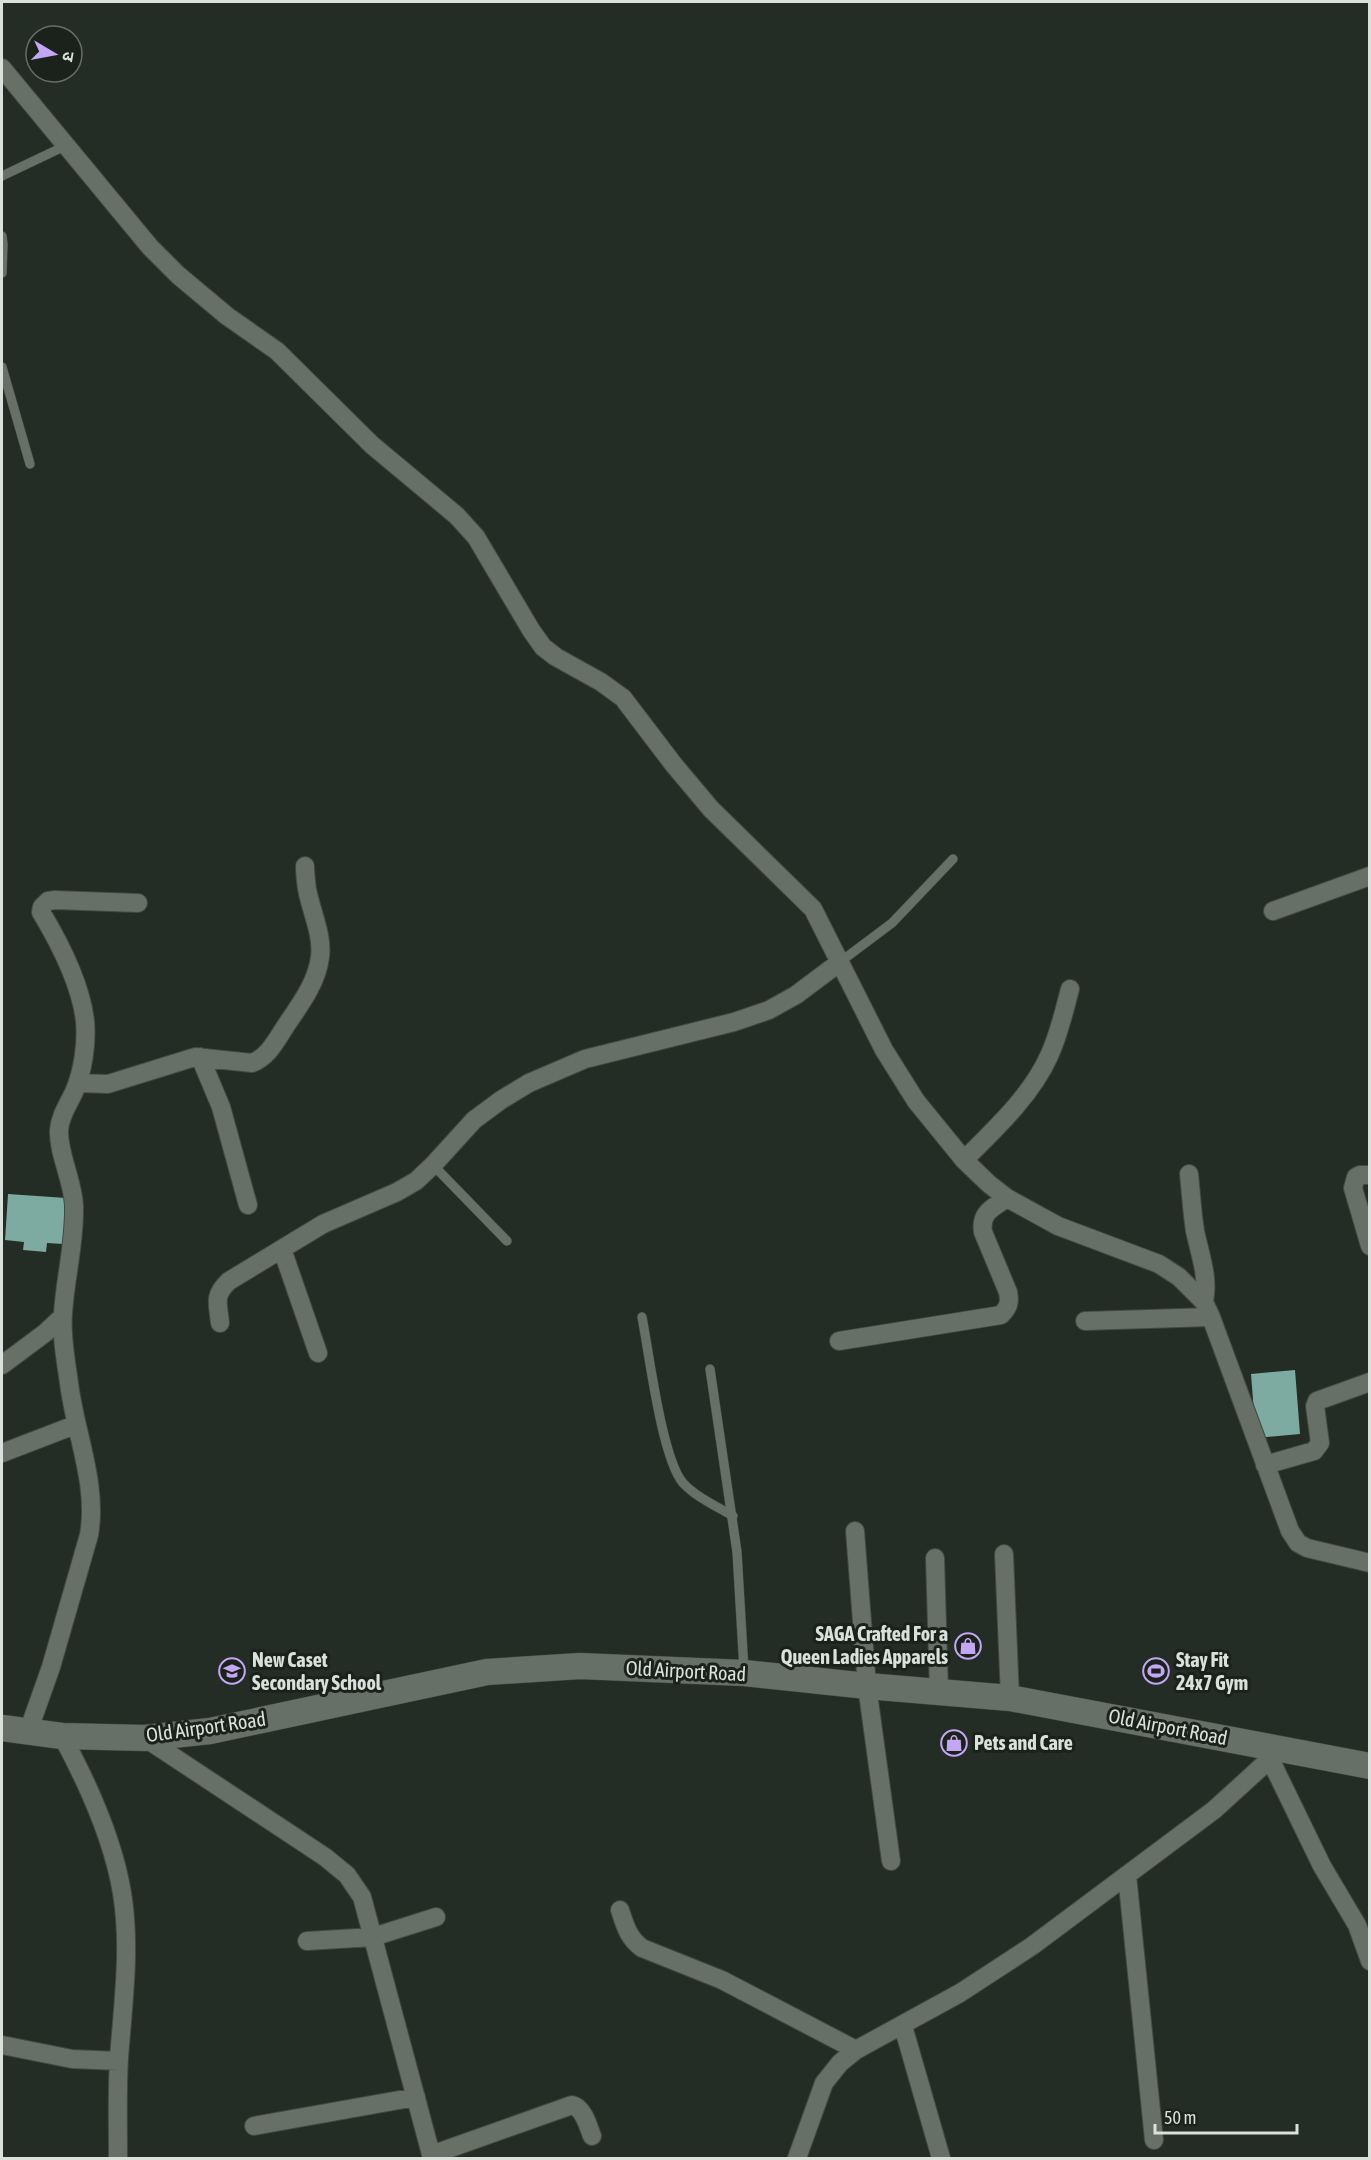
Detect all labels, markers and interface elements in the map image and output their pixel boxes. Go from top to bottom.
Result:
north arrow [24,24,84,84]
text: उ [59,50,78,63]
place label: SAGA Crafted For a Queen Ladies Apparels [781,1622,948,1668]
shop icon: SAGA Crafted For a Queen Ladies Apparels [953,1631,983,1661]
place label: New Caset Secondary School [252,1648,382,1694]
place label: Stay Fit 24x7 Gym [1176,1648,1248,1694]
school or university icon: New Caset Secondary School [217,1656,247,1686]
street label: Old Airport Road [625,1656,747,1685]
sports icon: Stay Fit 24x7 Gym [1141,1656,1171,1686]
street label: Old Airport Road [1107,1704,1229,1749]
street label: Old Airport Road [145,1707,267,1746]
shop icon: Pets and Care [939,1728,969,1758]
place label: Pets and Care [974,1731,1073,1754]
scale bar [1155,2097,1298,2135]
text: 50 m [1164,2107,1196,2128]

